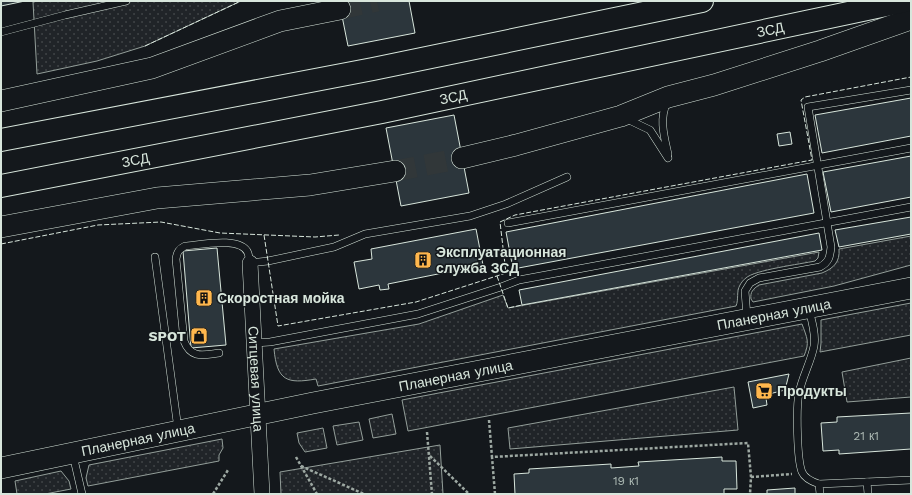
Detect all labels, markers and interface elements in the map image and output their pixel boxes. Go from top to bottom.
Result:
street label: ЗСД [755,19,786,40]
street label: ЗСД [438,86,469,108]
street label: ЗСД [120,149,151,170]
place label: Эксплуатационная служба ЗСД [436,244,566,276]
building icon: Эксплуатационная служба ЗСД [413,250,433,270]
building icon: Скоростная мойка [194,288,214,308]
place label: Скоростная мойка [217,290,345,306]
street label: Планерная улица [715,296,832,333]
street label: Ситцевая улица [245,325,267,432]
shop icon: SPOT [189,326,209,346]
place label: SPOT [149,328,186,344]
street label: Планерная улица [397,357,514,394]
supermarket icon: Продукты [754,381,774,401]
place label: Продукты [777,383,847,399]
street label: Планерная улица [80,420,197,459]
house number: 21 к1 [853,429,879,443]
house number: 19 к1 [613,474,639,488]

